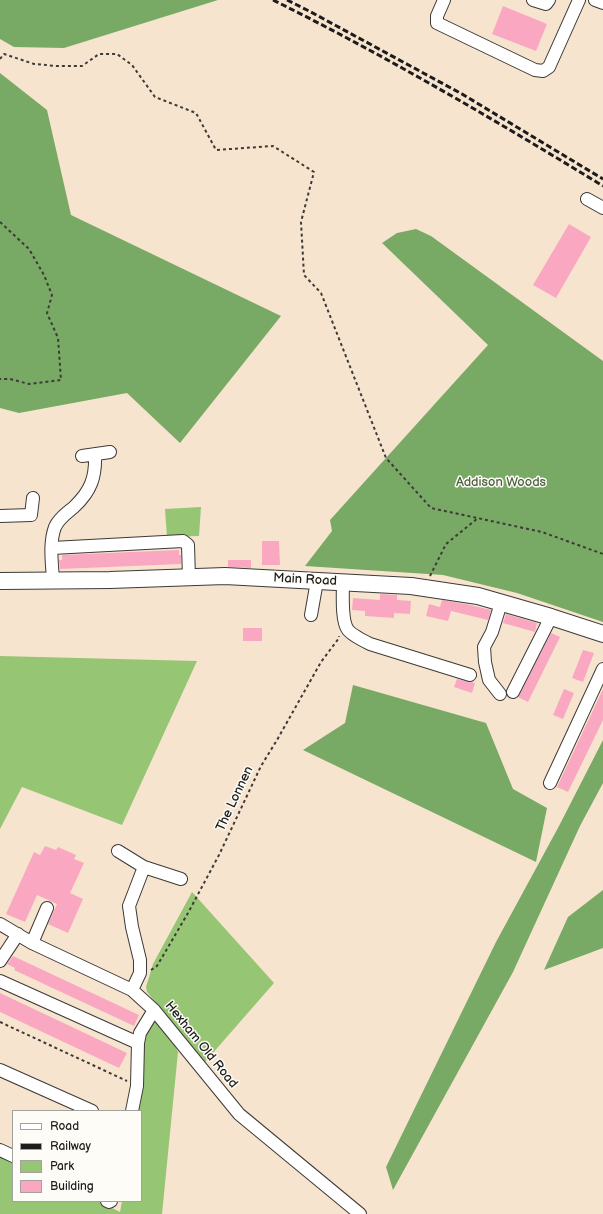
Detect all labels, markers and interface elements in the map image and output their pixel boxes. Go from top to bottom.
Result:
park label: Addison Woods [456,475,546,491]
street label: Main Road [273,571,337,589]
street label: The Lonnen [213,764,257,834]
street label: Hexham Old Road [161,998,241,1092]
legend [12,1110,142,1202]
text: Road [50,1119,79,1134]
text: Railway [50,1139,91,1154]
text: Park [50,1159,74,1174]
text: Building [50,1179,94,1194]

